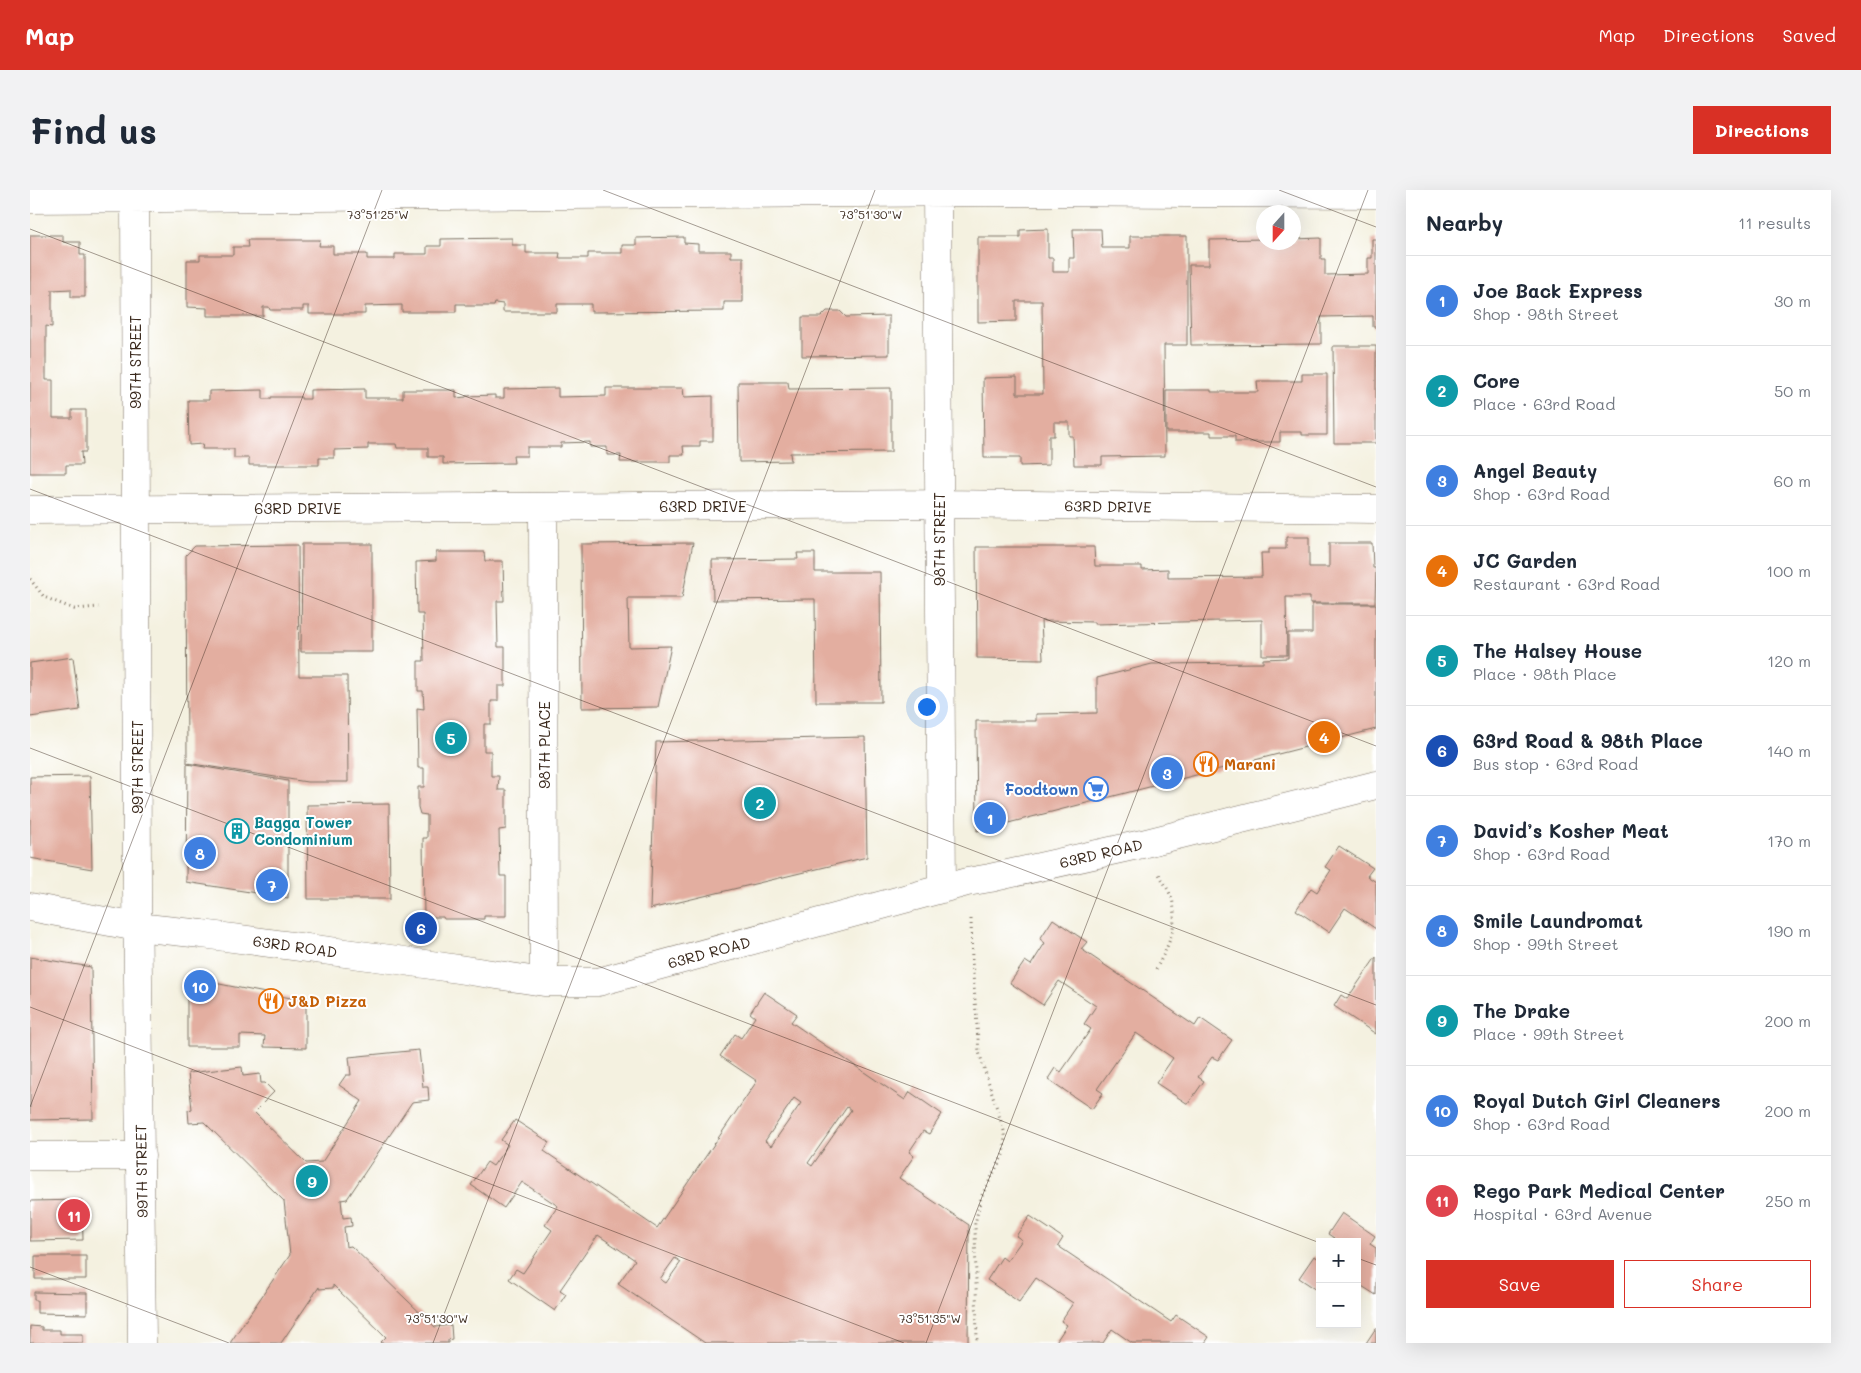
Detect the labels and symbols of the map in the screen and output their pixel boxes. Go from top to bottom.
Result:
north arrow [1256,205,1301,250]
text: 73°51'25"W [347,206,409,222]
text: 73°51'30"W [840,206,902,222]
street label: 99TH STREET [125,315,145,409]
street label: 98TH STREET [929,492,949,586]
street label: 63RD DRIVE [1064,495,1152,517]
street label: 63RD DRIVE [659,496,747,516]
street label: 63RD DRIVE [254,498,342,518]
your location [914,694,940,720]
street label: 98TH PLACE [534,701,554,789]
pin: 4 [1308,718,1340,756]
pin: 5 [435,719,467,757]
street label: 99TH STREET [127,720,147,814]
restaurant icon: Marani [1193,751,1219,777]
pin: 3 [1151,754,1183,792]
place label: Marani [1224,754,1276,774]
supermarket icon: Foodtown [1083,776,1109,802]
place label: Foodtown [1005,779,1078,799]
pin: 2 [744,784,776,822]
pin: 1 [974,799,1006,837]
place label: Bagga Tower Condominium [254,812,353,849]
building icon: Bagga Tower Condominium [224,818,250,844]
pin: 8 [184,834,216,872]
street label: 63RD ROAD [1057,834,1145,872]
pin: 7 [256,866,288,904]
pin: 6 [405,909,437,947]
street label: 63RD ROAD [252,930,338,962]
street label: 63RD ROAD [665,931,753,973]
pin: 10 [184,967,216,1005]
restaurant icon: J&D Pizza [258,988,284,1014]
place label: J&D Pizza [288,991,367,1011]
street label: 99TH STREET [130,1124,152,1218]
pin: 9 [296,1162,328,1200]
pin: 11 [58,1196,90,1234]
text: 73°51'30"W [406,1310,468,1326]
text: 73°51'35"W [899,1310,961,1326]

